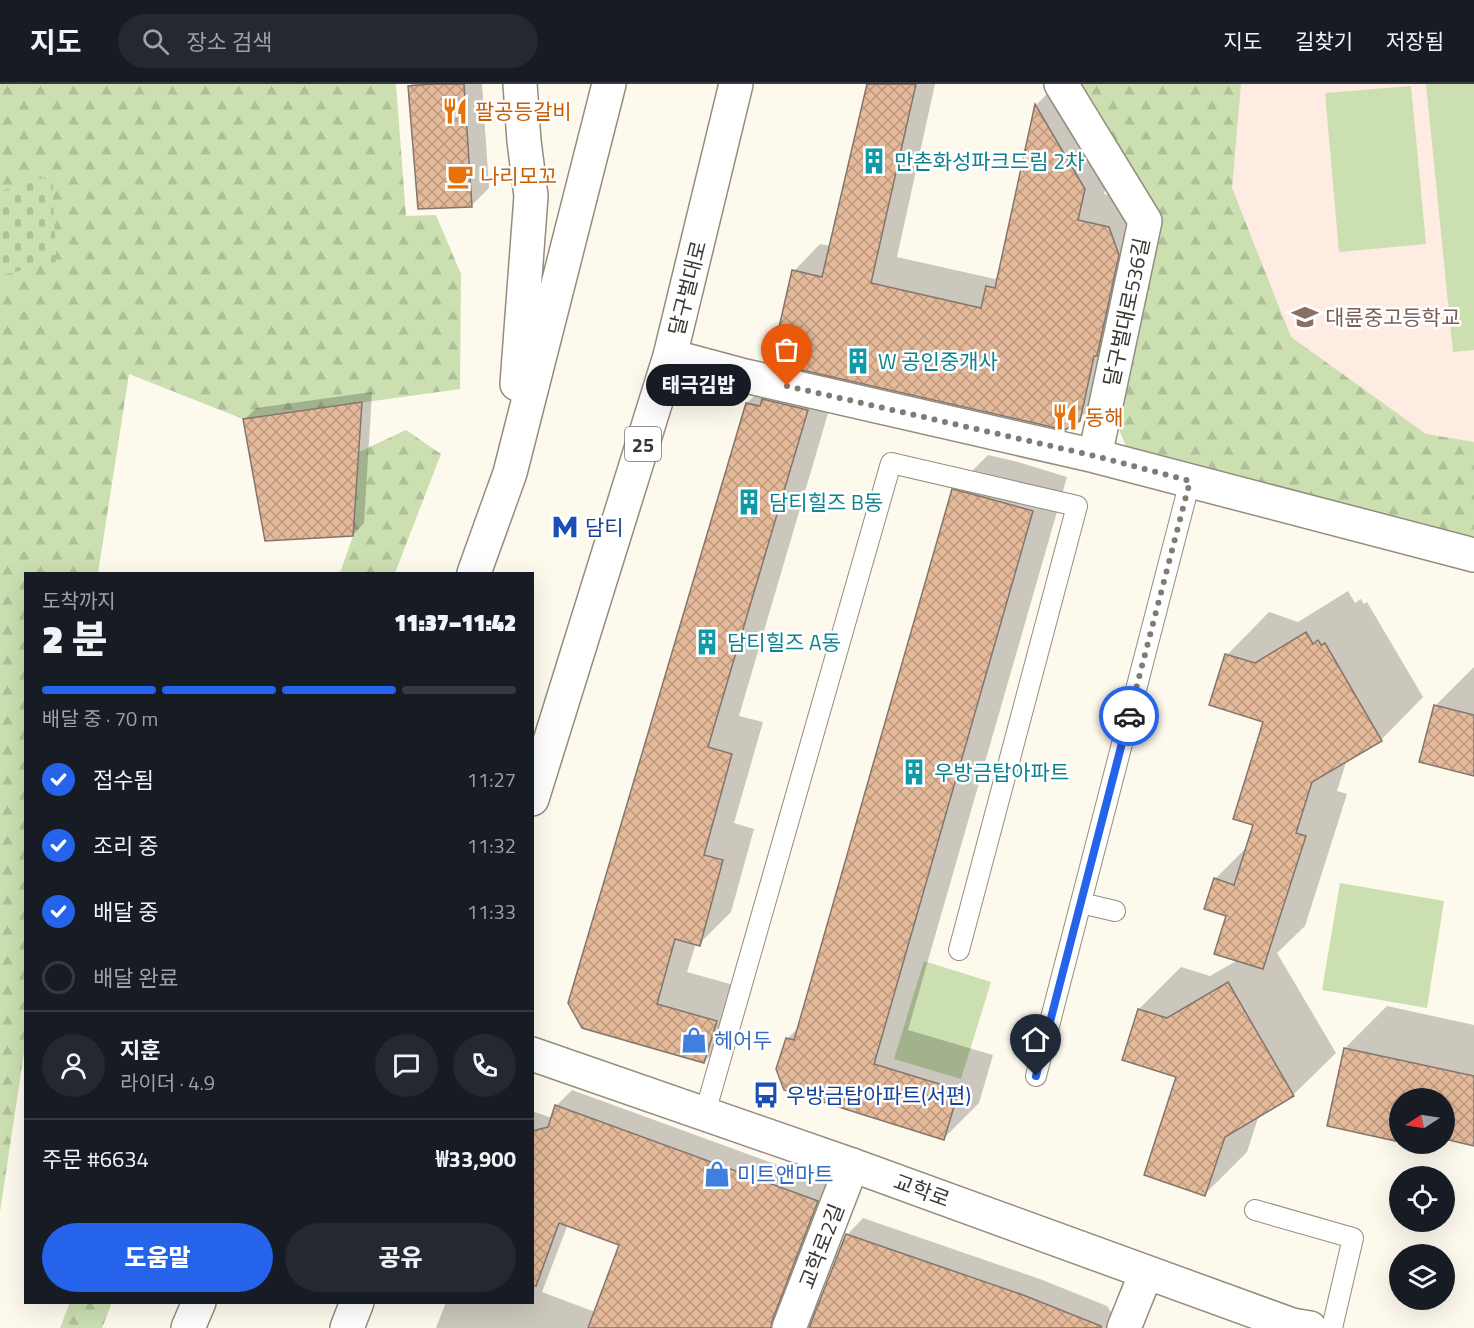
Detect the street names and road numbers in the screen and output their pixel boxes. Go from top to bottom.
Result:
street label: 달구벌대로536길 [1095,235,1157,389]
street label: 달구벌대로 [660,237,714,339]
road number: 25 [625,427,661,461]
street label: 교학로 [889,1165,955,1215]
street label: 교학로2길 [790,1199,852,1293]

